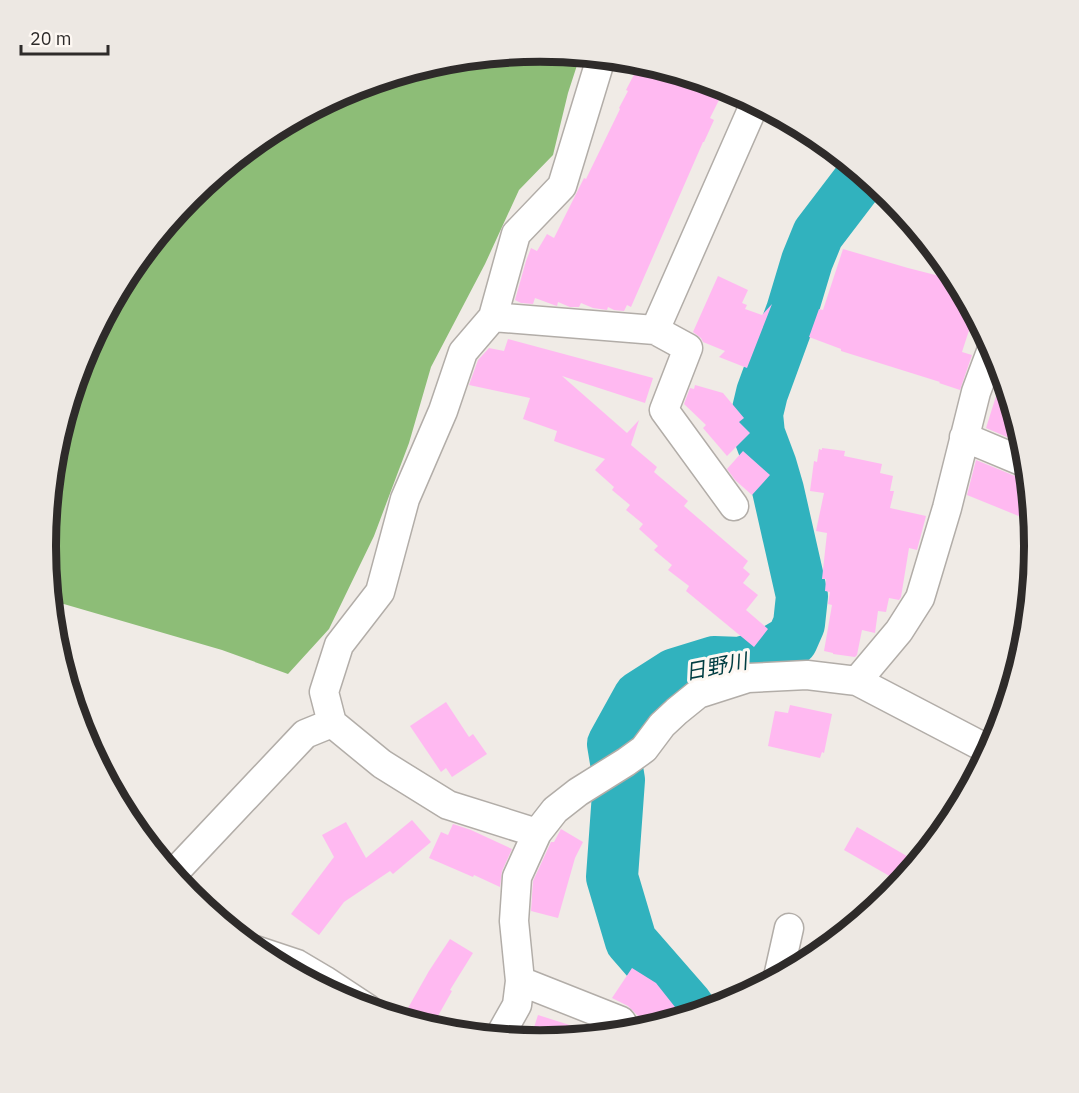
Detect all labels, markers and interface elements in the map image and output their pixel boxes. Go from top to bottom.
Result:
scale bar [21,18,108,56]
text: 20 m [30,27,72,50]
water label: 日野川 [682,646,752,686]

